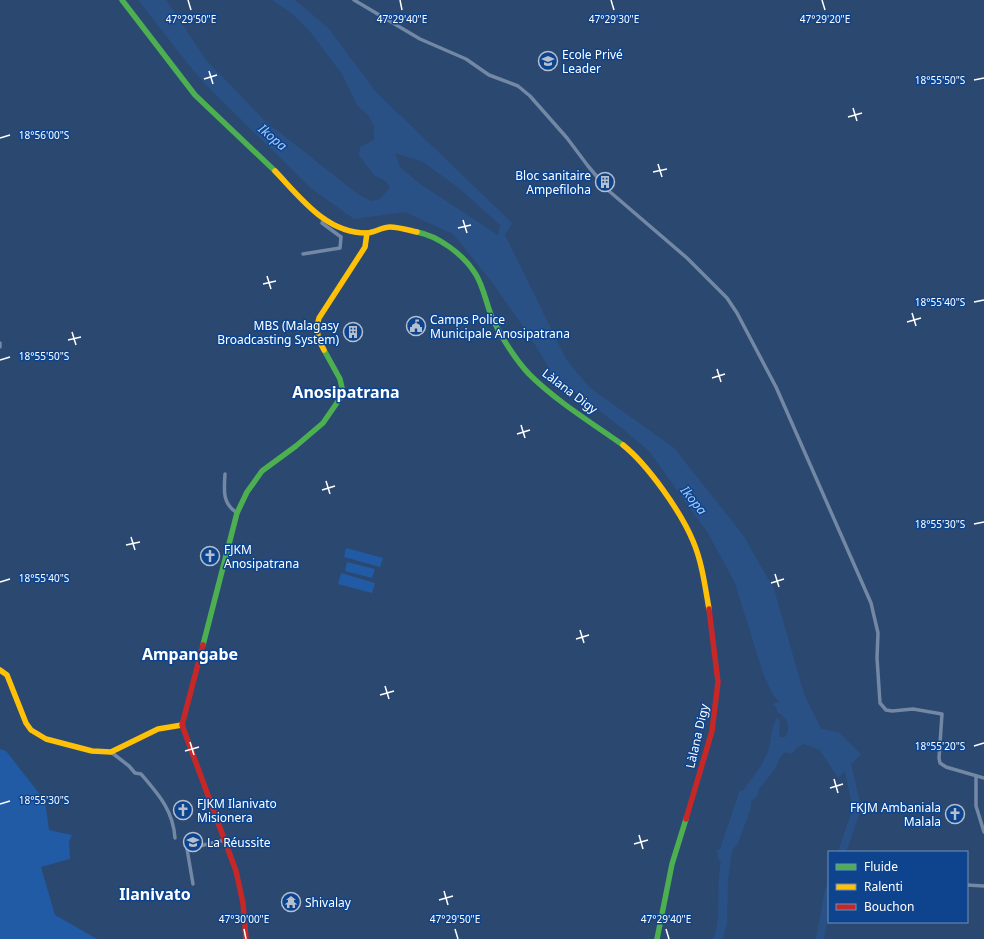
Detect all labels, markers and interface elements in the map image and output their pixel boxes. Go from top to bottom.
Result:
text: 47°29'50"E [166,12,216,26]
text: 47°29'40"E [377,12,427,26]
text: 47°29'30"E [589,12,639,26]
text: 47°29'20"E [800,12,850,26]
place label: Ecole Privé Leader [562,46,623,77]
school or university icon: Ecole Privé Leader [537,50,559,72]
text: 18°55'50"S [915,73,966,87]
water label: Ikopa [254,119,292,155]
text: 18°56'00"S [19,128,70,142]
place label: Bloc sanitaire Ampefiloha [515,167,591,198]
building icon: Bloc sanitaire Ampefiloha [594,171,616,193]
text: 18°55'40"S [915,295,966,309]
place label: Camps Police Municipale Anosipatrana [430,311,570,342]
public building icon: Camps Police Municipale Anosipatrana [405,315,427,337]
place label: MBS (Malagasy Broadcasting System) [217,317,340,348]
building icon: MBS (Malagasy Broadcasting System) [342,321,364,343]
text: 18°55'50"S [19,349,70,363]
street label: Làlana Digy [539,365,602,418]
district label: Anosipatrana [292,381,400,403]
water label: Ikopa [676,481,712,519]
text: 18°55'30"S [915,517,966,531]
place label: FJKM Anosipatrana [224,541,299,572]
church icon: FJKM Anosipatrana [199,545,221,567]
text: 18°55'40"S [19,571,70,585]
district label: Ampangabe [142,643,238,665]
street label: Làlana Digy [681,701,713,770]
text: 18°55'20"S [915,739,966,753]
text: 18°55'30"S [19,793,70,807]
place label: FJKM Ilanivato Misionera [197,795,277,826]
church icon: FJKM Ilanivato Misionera [172,799,194,821]
place label: FKJM Ambaniala Malala [850,799,941,830]
church icon: FKJM Ambaniala Malala [944,803,966,825]
school or university icon: La Réussite [182,831,204,853]
place label: La Réussite [207,834,271,851]
legend [828,851,968,923]
text: Fluide [864,858,898,875]
text: Ralenti [864,878,903,895]
district label: Ilanivato [119,883,191,905]
temple icon: Shivalay [280,891,302,913]
place label: Shivalay [305,894,352,911]
text: Bouchon [864,898,914,915]
text: 47°30'00"E [219,912,269,926]
text: 47°29'50"E [430,912,480,926]
text: 47°29'40"E [641,912,691,926]

